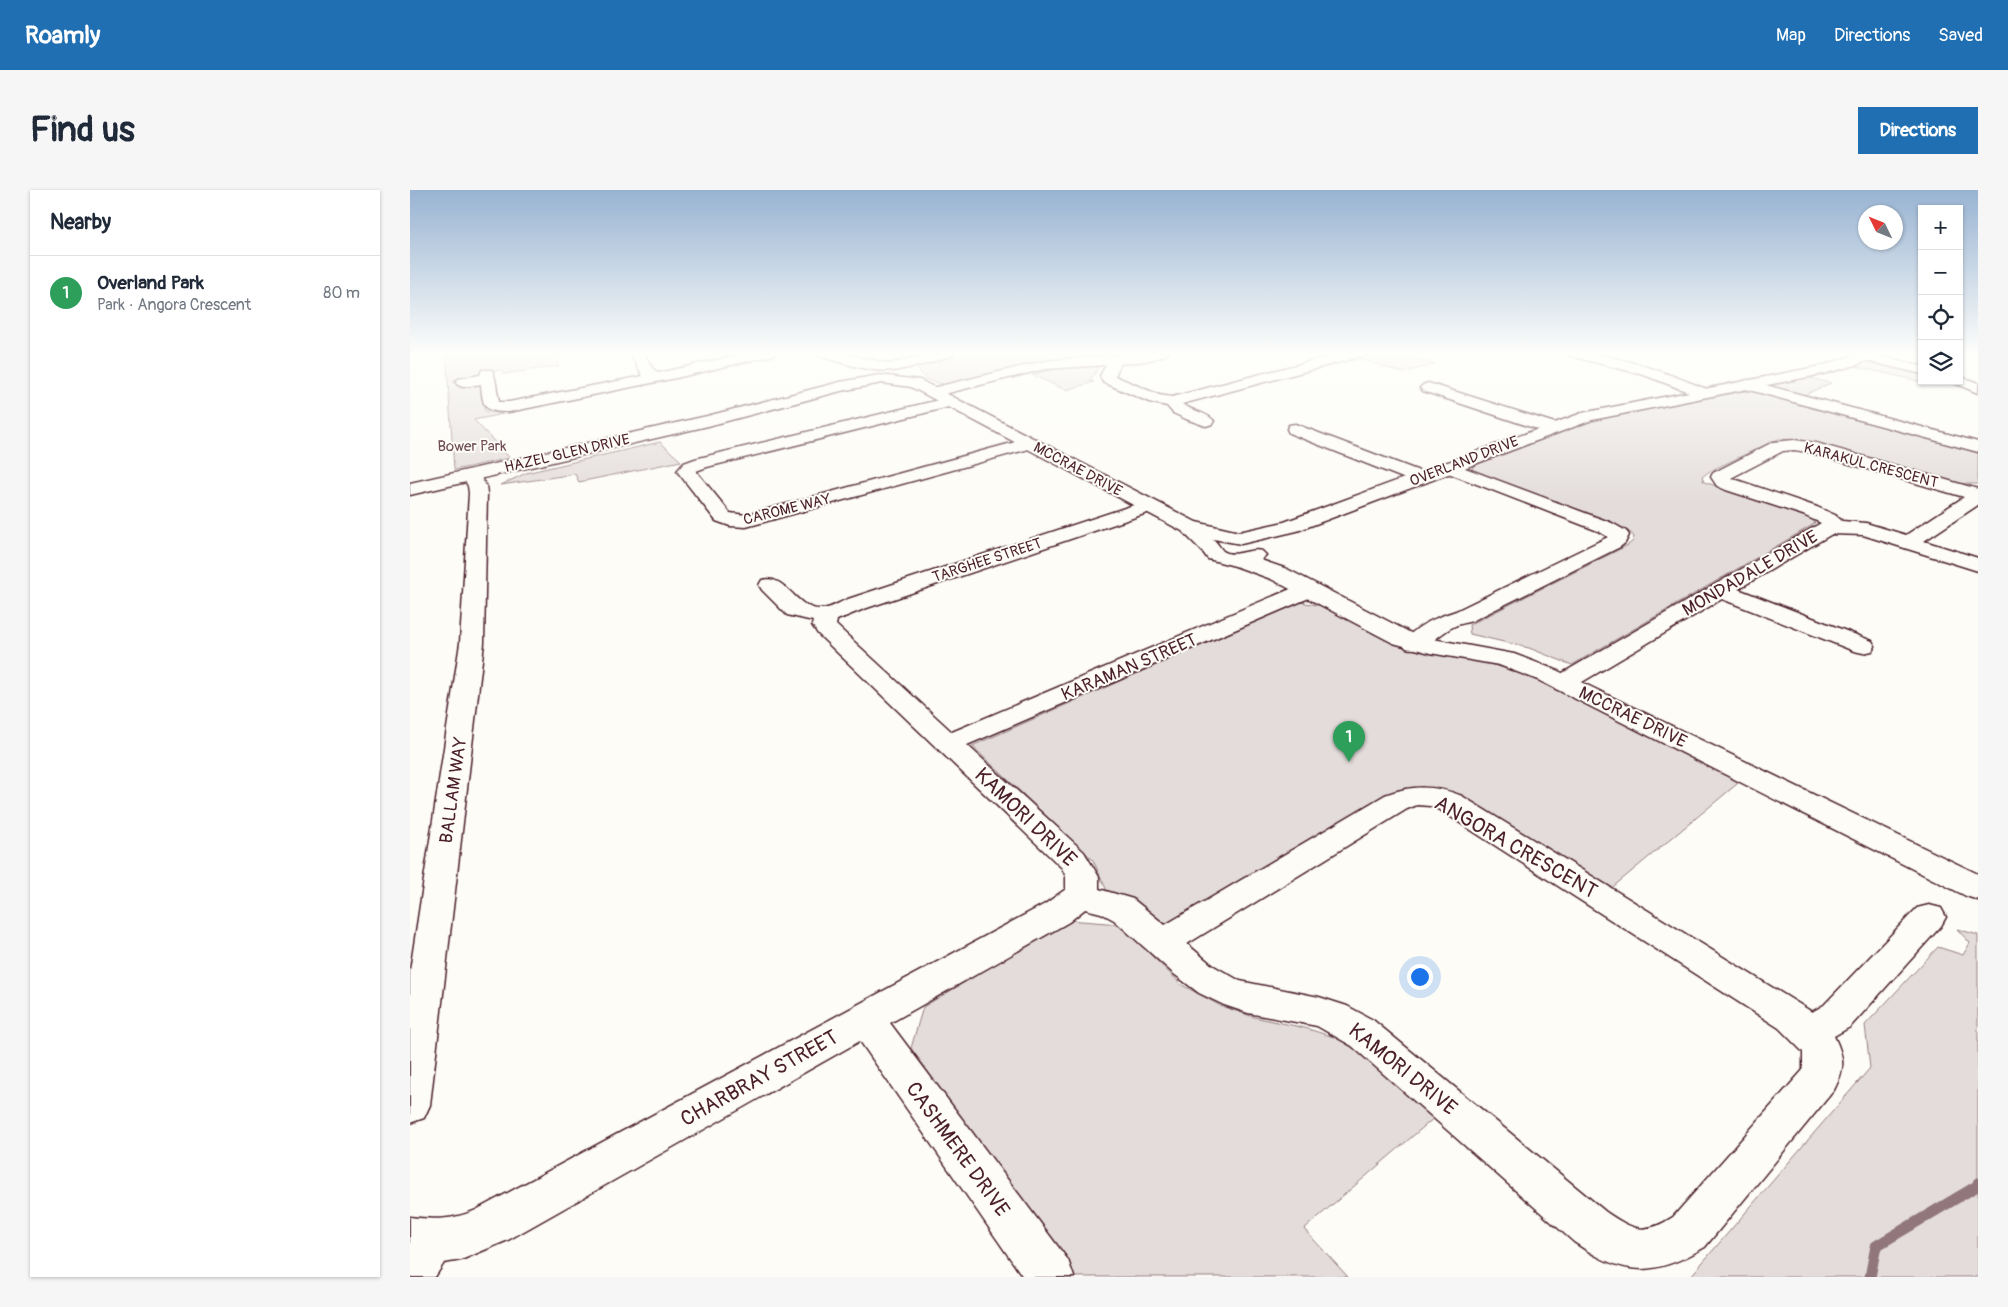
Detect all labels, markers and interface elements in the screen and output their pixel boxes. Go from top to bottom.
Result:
text: Roamly [25,21,100,50]
text: Map [1776,24,1806,47]
text: Directions [1834,24,1910,47]
text: Saved [1938,24,1983,47]
button: Directions [1858,107,1978,154]
text: Find us [30,108,135,152]
north arrow [1858,205,1903,250]
map controls [1918,205,1963,385]
button: + [1918,205,1963,250]
text: Nearby [50,209,111,236]
button: − [1918,250,1963,295]
text: Overland Park [97,271,204,295]
text: 1 [63,283,69,303]
text: 80 m [323,283,360,303]
text: Park · Angora Crescent [97,295,251,315]
button: locate [1918,295,1963,340]
button: layers [1918,340,1963,385]
street label: HAZEL GLEN DRIVE [503,430,632,477]
street label: OVERLAND DRIVE [1407,432,1521,491]
park label: Bower Park [438,437,507,456]
street label: MCCRAE DRIVE [1030,438,1126,501]
street label: KARAKUL CRESCENT [1802,438,1940,493]
street label: CAROME WAY [741,489,833,530]
street label: MONDADALE DRIVE [1678,525,1822,622]
street label: TARGHEE STREET [930,534,1044,587]
street label: KARAMAN STREET [1058,629,1200,706]
street label: MCCRAE DRIVE [1575,681,1691,754]
pin: 1 [1333,721,1365,762]
street label: BALLAM WAY [435,735,472,845]
street label: KAMORI DRIVE [969,762,1083,873]
street label: ANGORA CRESCENT [1429,790,1602,905]
your location [1407,964,1433,990]
street label: KAMORI DRIVE [1343,1017,1463,1122]
street label: CHARBRAY STREET [676,1024,843,1133]
street label: CASHMERE DRIVE [899,1076,1016,1222]

